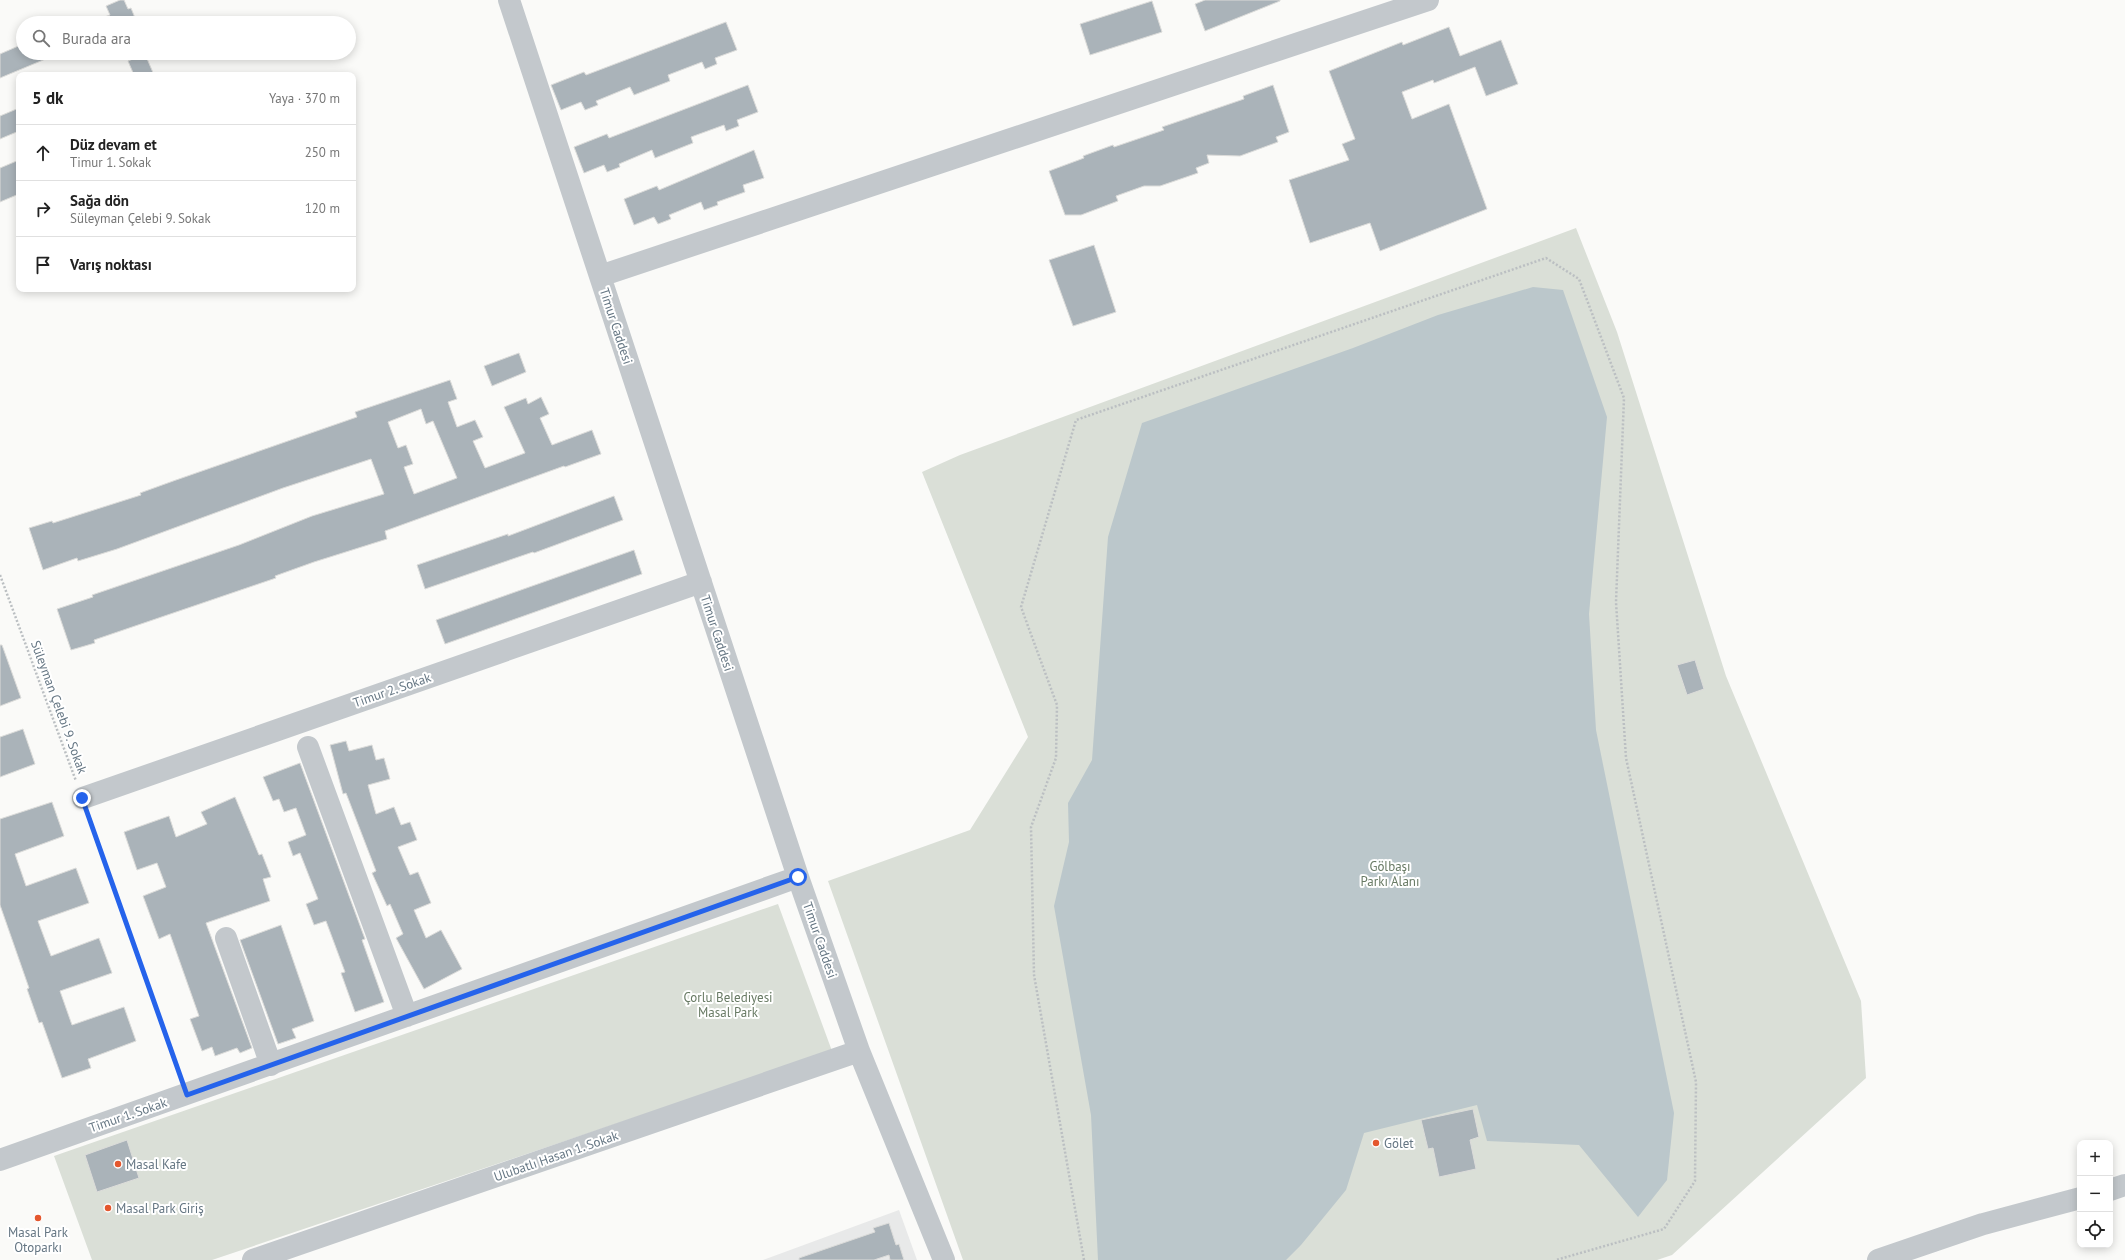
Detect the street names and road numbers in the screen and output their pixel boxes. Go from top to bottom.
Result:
street label: Timur Caddesi [596,286,636,366]
street label: Timur Caddesi [697,593,737,673]
street label: Süleyman Çelebi 9. Sokak [27,638,91,777]
street label: Timur 2. Sokak [351,668,434,711]
street label: Timur Caddesi [799,900,841,980]
street label: Timur 1. Sokak [87,1093,170,1136]
street label: Ulubatlı Hasan 1. Sokak [491,1126,621,1185]

